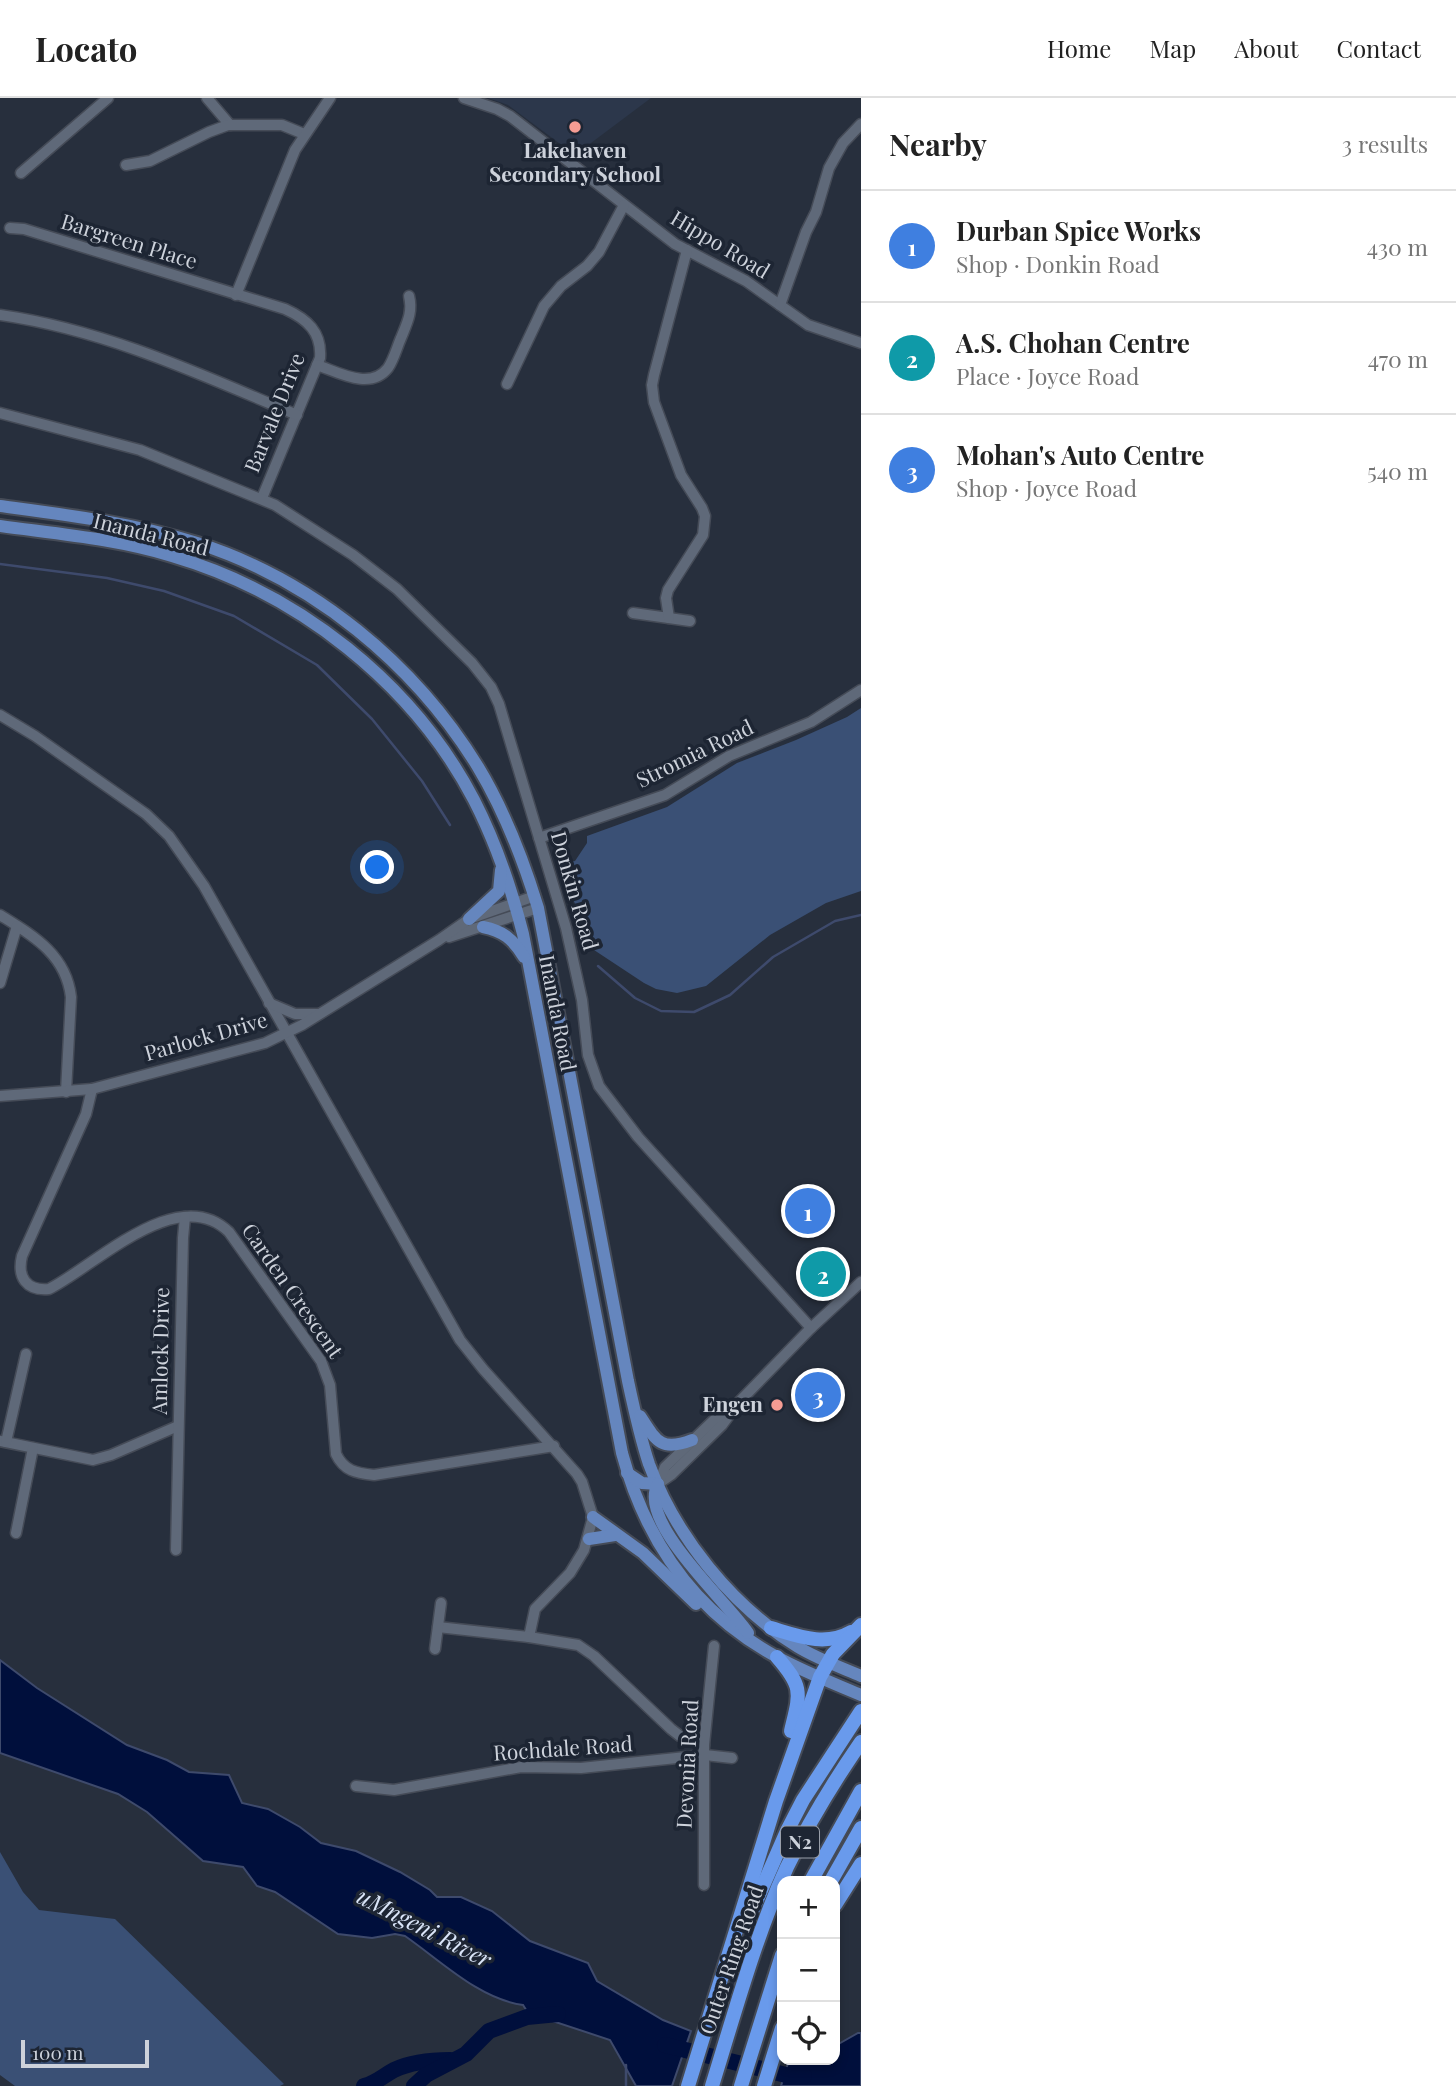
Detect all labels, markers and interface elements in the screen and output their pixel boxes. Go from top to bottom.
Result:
text: Locato [35,26,137,70]
text: Home [1047,32,1111,64]
text: Map [1149,32,1196,64]
text: About [1234,32,1298,64]
text: Contact [1336,32,1421,64]
marker: Lakehaven Secondary School [567,119,583,135]
text: Nearby [889,124,987,164]
text: 3 results [1342,128,1428,159]
place label: Lakehaven Secondary School [489,135,661,187]
street label: Hippo Road [666,203,776,284]
street label: Bargreen Place [58,206,201,274]
text: Durban Spice Works [956,213,1201,248]
text: 1 [908,231,916,262]
text: 430 m [1367,231,1428,262]
text: Shop · Donkin Road [956,248,1160,279]
text: A.S. Chohan Centre [956,325,1190,360]
text: 2 [906,343,918,374]
text: 470 m [1368,343,1428,374]
street label: Barvale Drive [236,348,310,476]
text: Place · Joyce Road [956,360,1139,391]
text: Mohan's Auto Centre [956,437,1204,472]
text: 3 [906,455,918,486]
text: 540 m [1367,455,1428,486]
text: Shop · Joyce Road [956,472,1137,503]
street label: Inanda Road [91,505,212,561]
street label: Stromia Road [631,712,757,793]
street label: Donkin Road [546,828,606,953]
your location [360,850,394,884]
street label: Inanda Road [534,952,584,1073]
street label: Parlock Drive [141,1004,270,1066]
pin: 1 [785,1185,831,1237]
street label: Carden Crescent [237,1217,351,1363]
pin: 2 [800,1248,846,1300]
street label: Amlock Drive [144,1287,174,1416]
pin: 3 [795,1369,841,1421]
place label: Engen [702,1389,763,1417]
marker: Engen [769,1397,785,1413]
street label: Devonia Road [669,1699,703,1829]
street label: Rochdale Road [492,1728,634,1766]
road number: N2 [781,1826,819,1858]
map controls [777,1876,840,2065]
button: + [777,1876,840,1939]
water label: uMngeni River [352,1880,498,1974]
street label: Outer Ring Road [691,1881,769,2038]
button: − [777,1939,840,2002]
button: locate [777,2002,840,2065]
scale bar [21,2037,149,2069]
text: 100 m [32,2039,83,2065]

